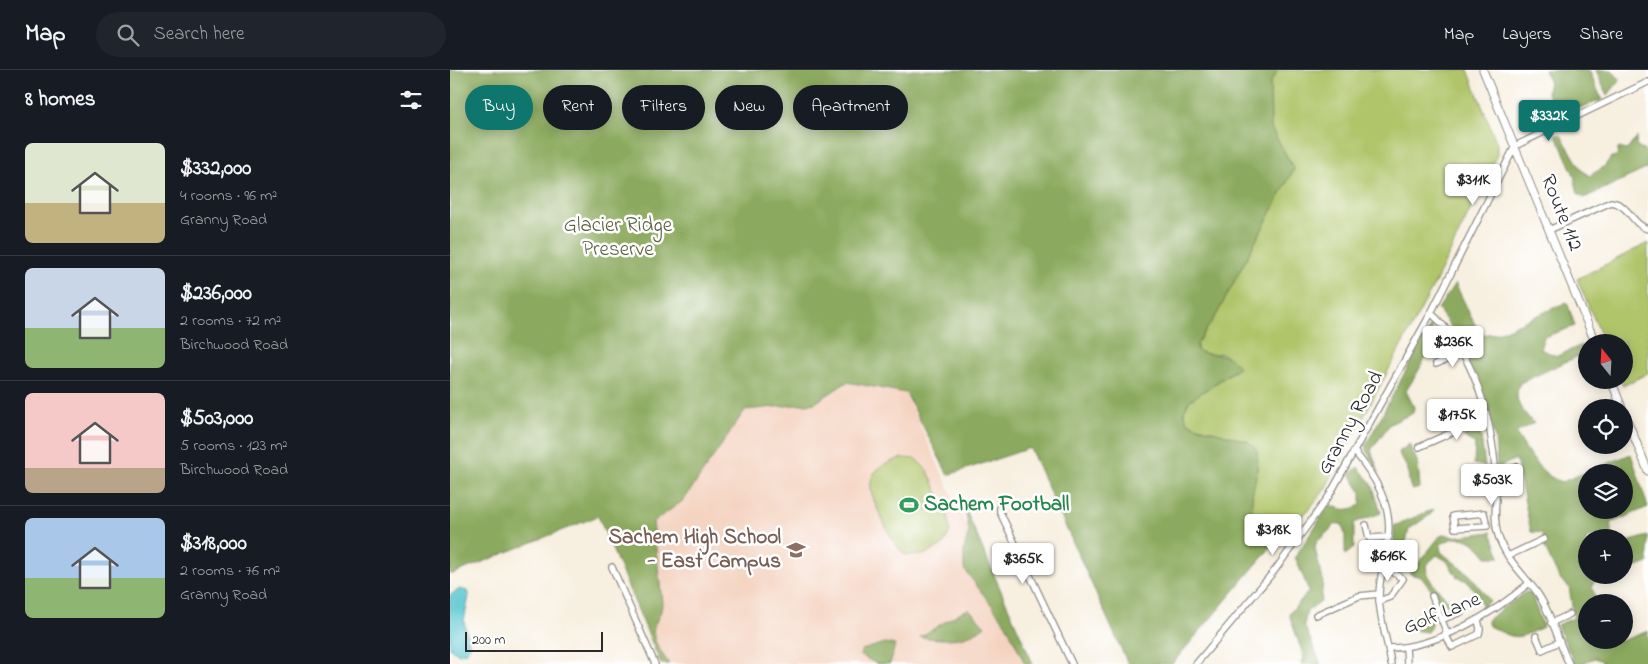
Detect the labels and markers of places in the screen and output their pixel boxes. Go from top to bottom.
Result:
pin: $332K [1514,100,1584,142]
pin: $311K [1438,164,1508,206]
pin: $236K [1418,326,1488,368]
pin: $175K [1422,398,1492,441]
pin: $503K [1457,464,1527,506]
place label: Sachem Football [924,490,1070,520]
sports icon: Sachem Football [898,494,920,516]
pin: $318K [1238,514,1308,556]
place label: Sachem High School - East Campus [609,523,781,577]
school or university icon: Sachem High School - East Campus [785,539,807,561]
pin: $616K [1353,540,1423,582]
pin: $365K [988,542,1058,585]

